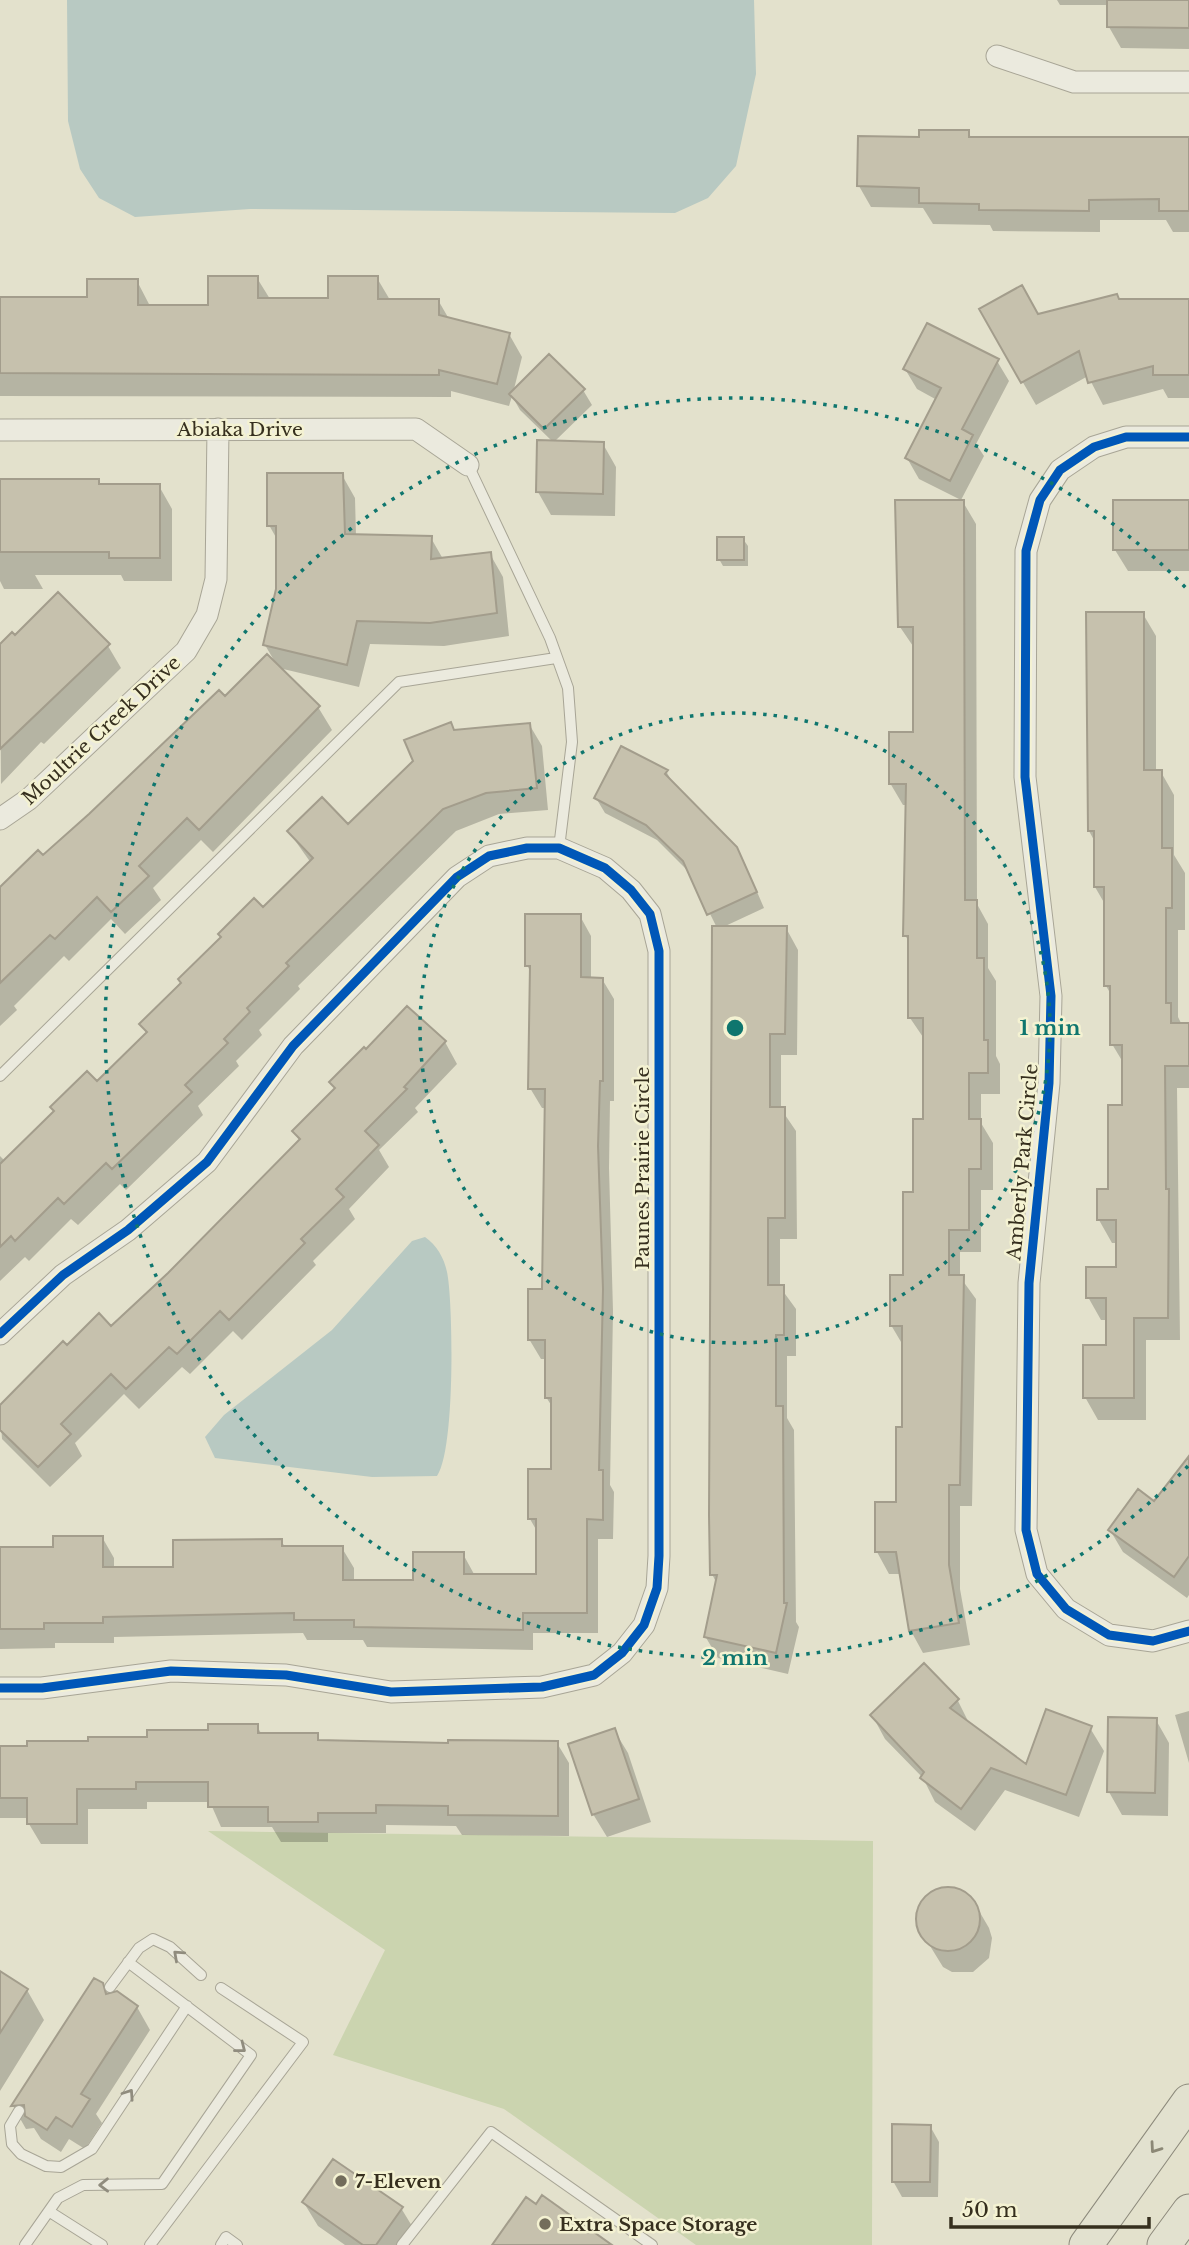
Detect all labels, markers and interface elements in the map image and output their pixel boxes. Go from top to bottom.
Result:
street label: Abiaka Drive [176,418,303,441]
street label: Moultrie Creek Drive [18,651,185,810]
text: 1 min [1020,1015,1080,1041]
centre of rings [723,1016,747,1040]
street label: Amberly Park Circle [1002,1063,1043,1262]
street label: Paunes Prairie Circle [631,1067,654,1269]
text: 2 min [702,1645,768,1671]
one-way arrow [173,1950,186,1963]
one-way arrow [233,2039,246,2052]
one-way arrow [120,2089,133,2102]
one-way arrow [1151,2140,1164,2153]
place label: 7-Eleven [355,2170,442,2193]
marker: 7-Eleven [333,2173,349,2189]
one-way arrow [98,2177,109,2193]
scale bar [951,2186,1149,2230]
text: 50 m [962,2197,1018,2223]
place label: Extra Space Storage [559,2213,757,2236]
marker: Extra Space Storage [537,2216,553,2232]

